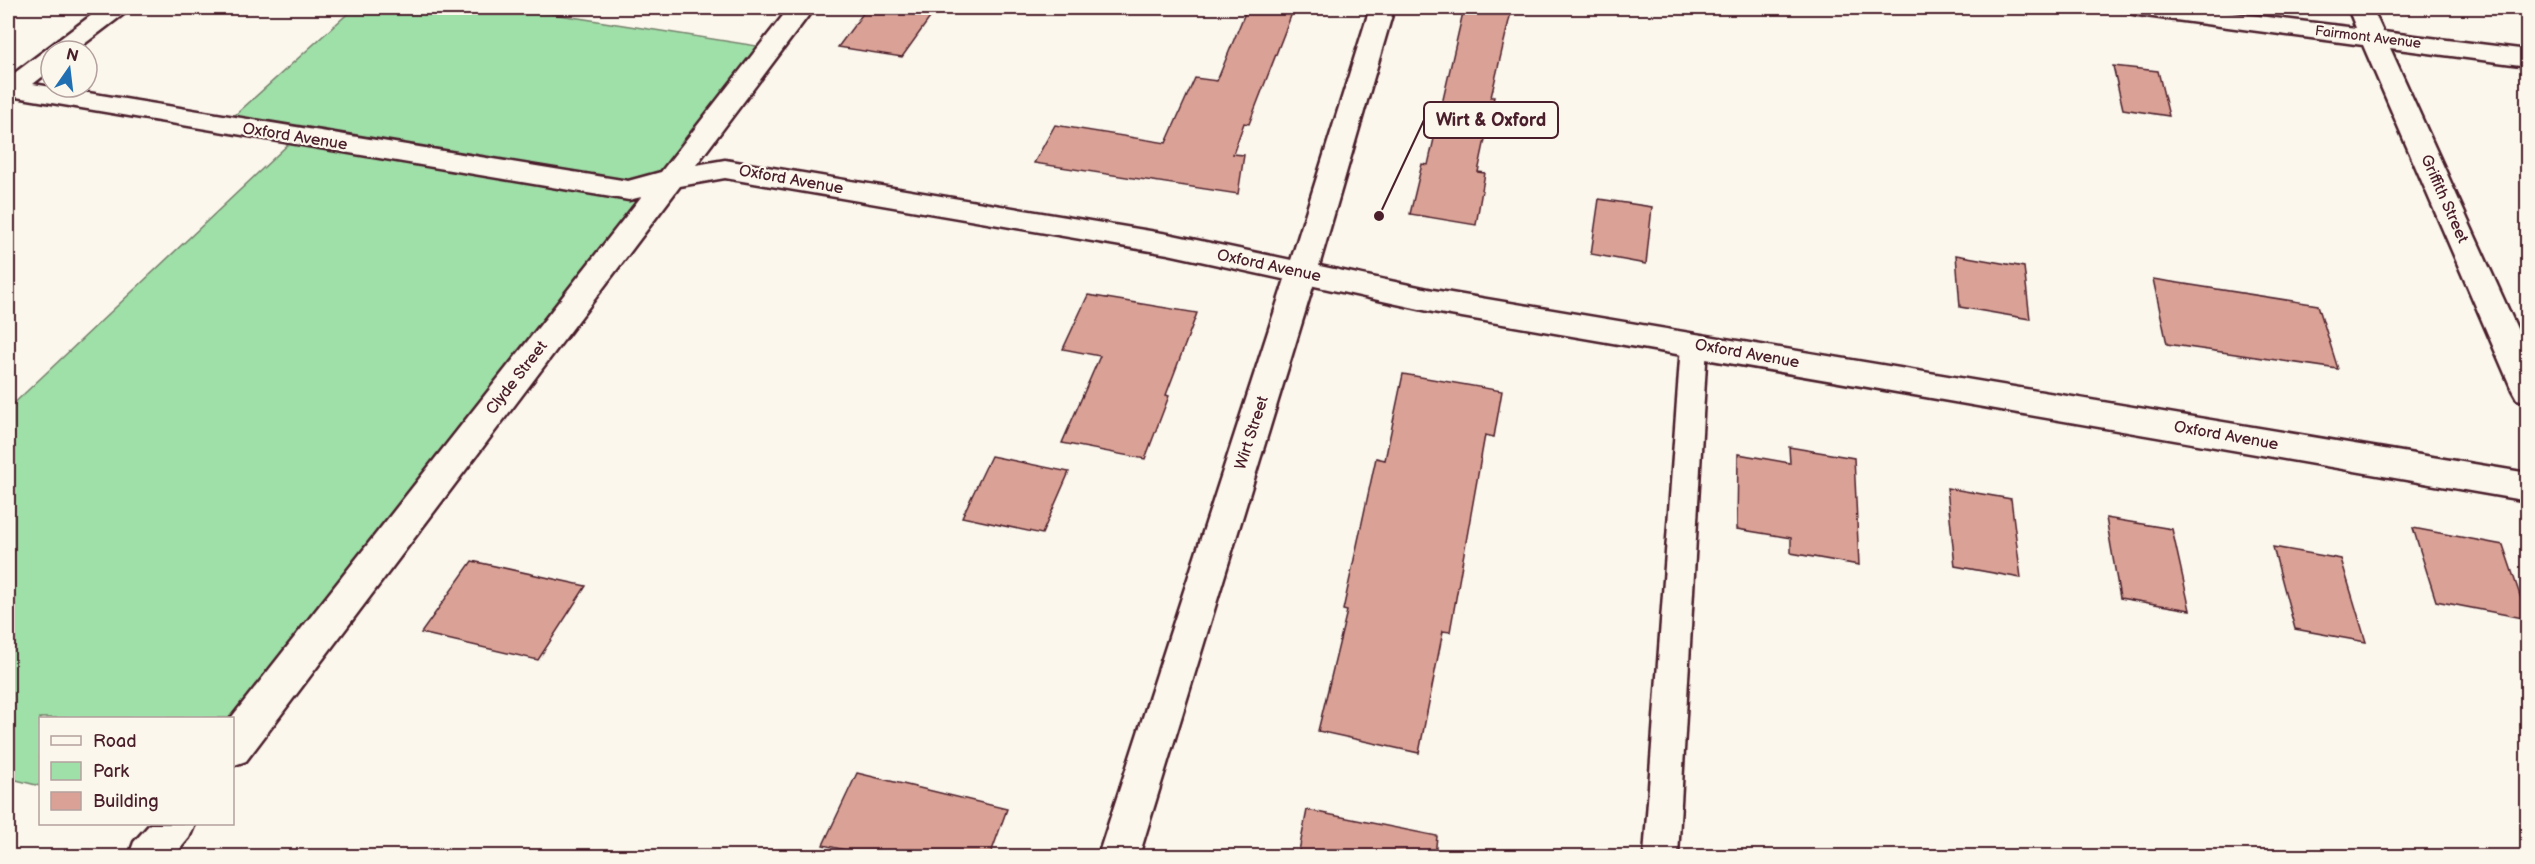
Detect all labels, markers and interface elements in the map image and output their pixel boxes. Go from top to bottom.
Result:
street label: Fairmont Avenue [2314,22,2422,52]
north arrow [39,39,99,99]
text: N [64,45,80,67]
callout: Wirt & Oxford [1424,102,1558,138]
text: Wirt & Oxford [1436,110,1546,131]
street label: Oxford Avenue [241,119,349,155]
street label: Griffith Street [2416,152,2472,246]
street label: Oxford Avenue [737,161,845,199]
street label: Oxford Avenue [1215,246,1323,286]
street label: Oxford Avenue [1693,335,1801,373]
street label: Clyde Street [482,337,552,419]
street label: Wirt Street [1231,394,1273,472]
street label: Oxford Avenue [2172,417,2280,455]
legend [39,717,234,825]
text: Road [93,731,137,752]
text: Park [93,761,129,782]
text: Building [93,791,159,812]

